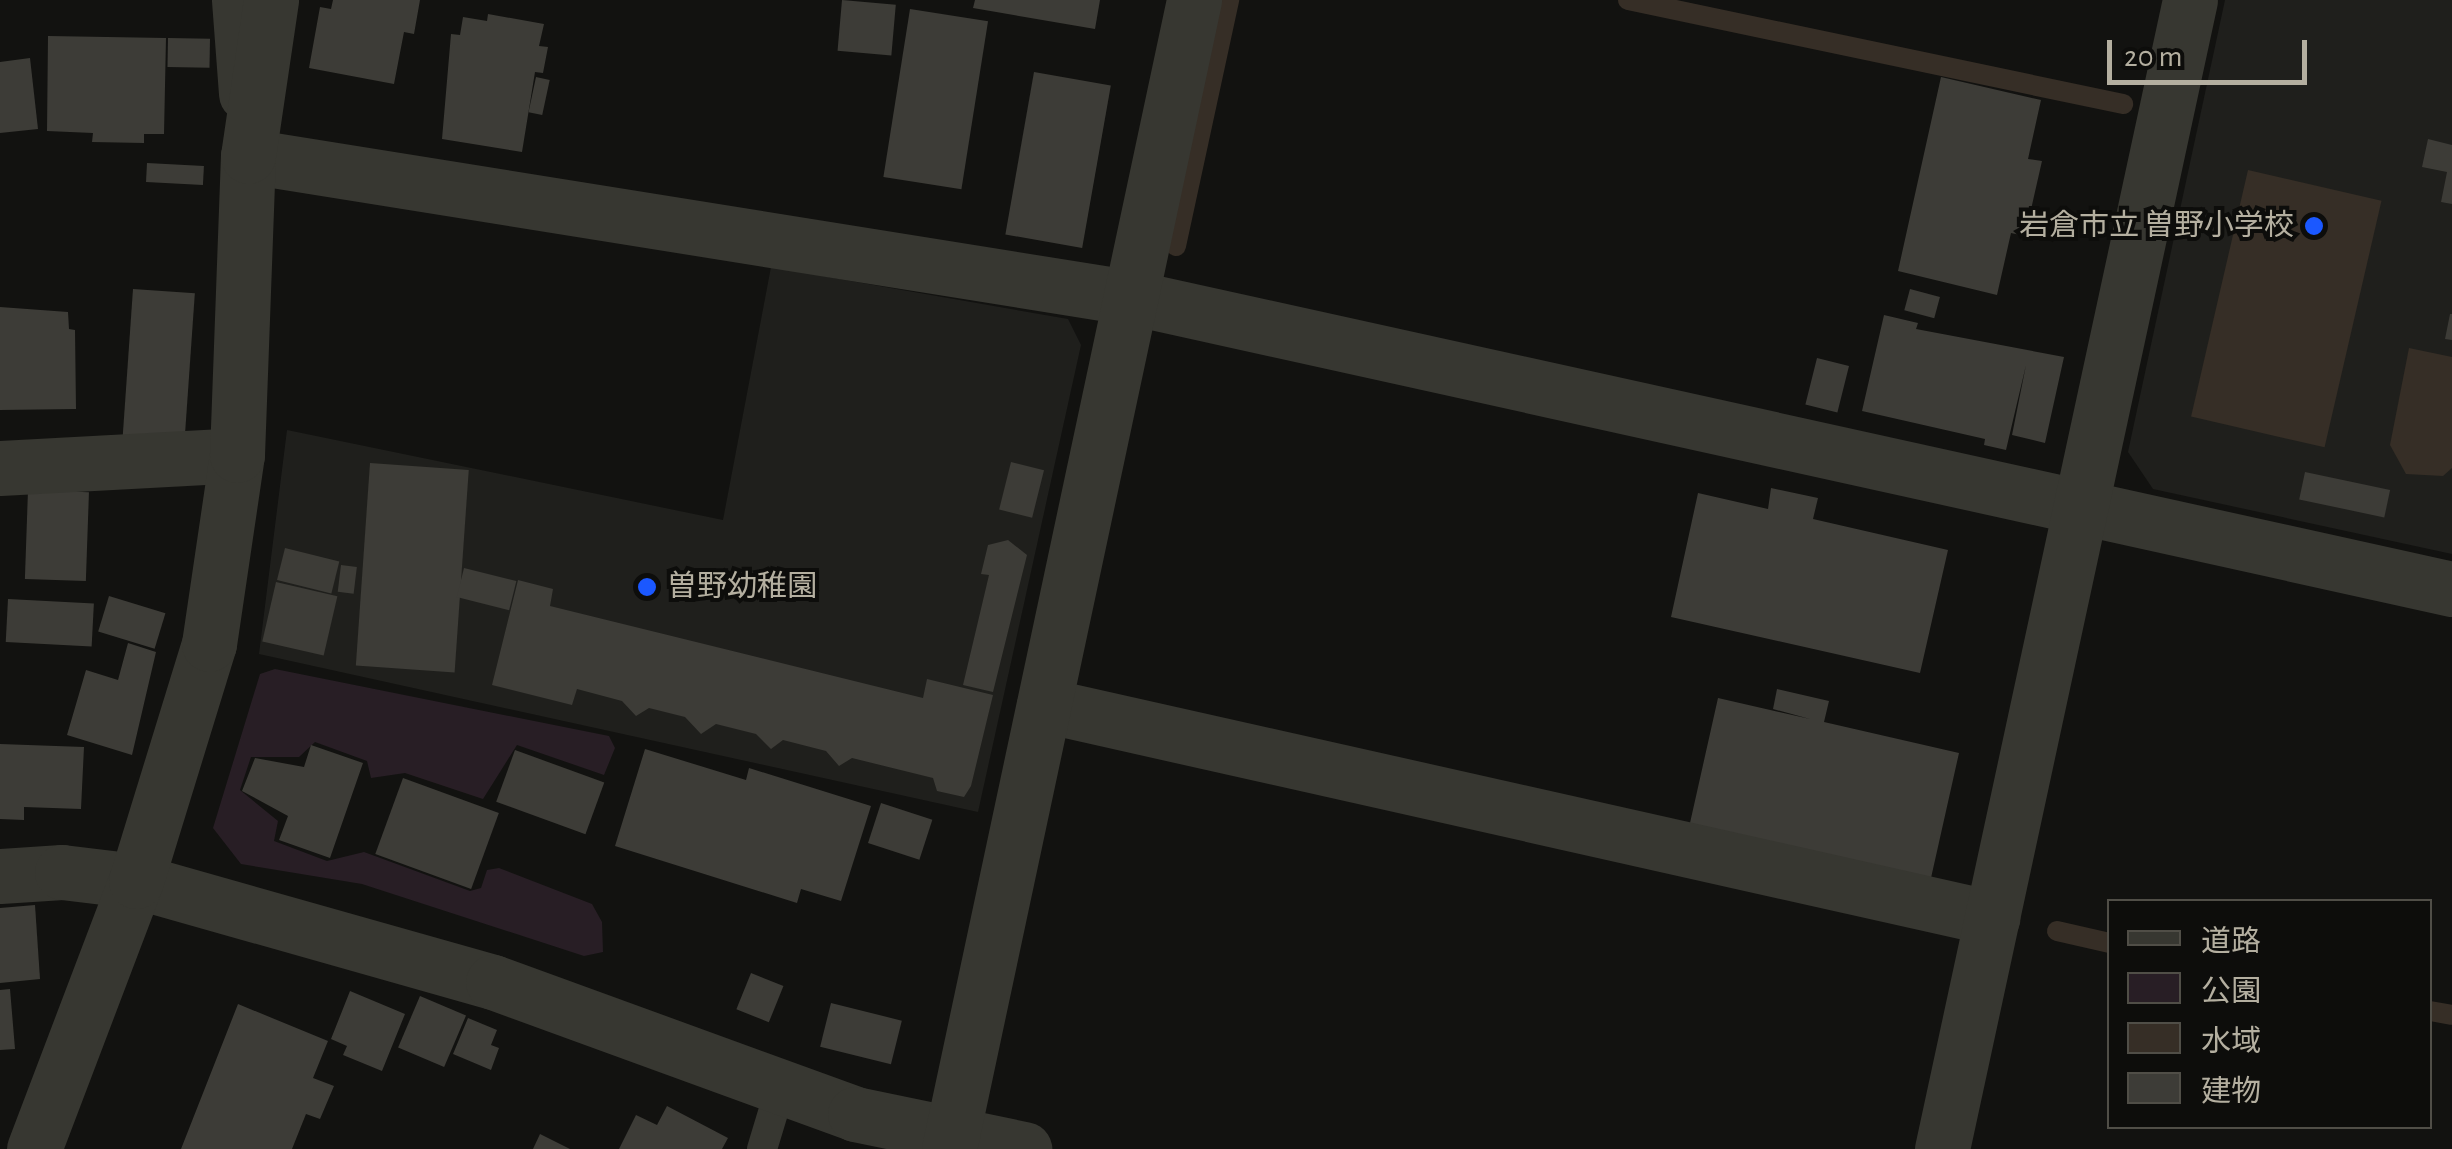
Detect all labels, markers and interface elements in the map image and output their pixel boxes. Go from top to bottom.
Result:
scale bar [2112,20,2312,82]
text: 20 m [2124,42,2182,72]
place label: 岩倉市立 曽野小学校 [2019,208,2294,244]
marker: 岩倉市立 曽野小学校 [2303,215,2325,237]
place label: 曽野幼稚園 [667,569,817,605]
marker: 曽野幼稚園 [636,576,658,598]
legend [2107,899,2432,1129]
text: 道路 [2201,927,2261,957]
text: 公園 [2201,977,2261,1007]
text: 水域 [2201,1027,2261,1057]
text: 建物 [2201,1077,2261,1107]

